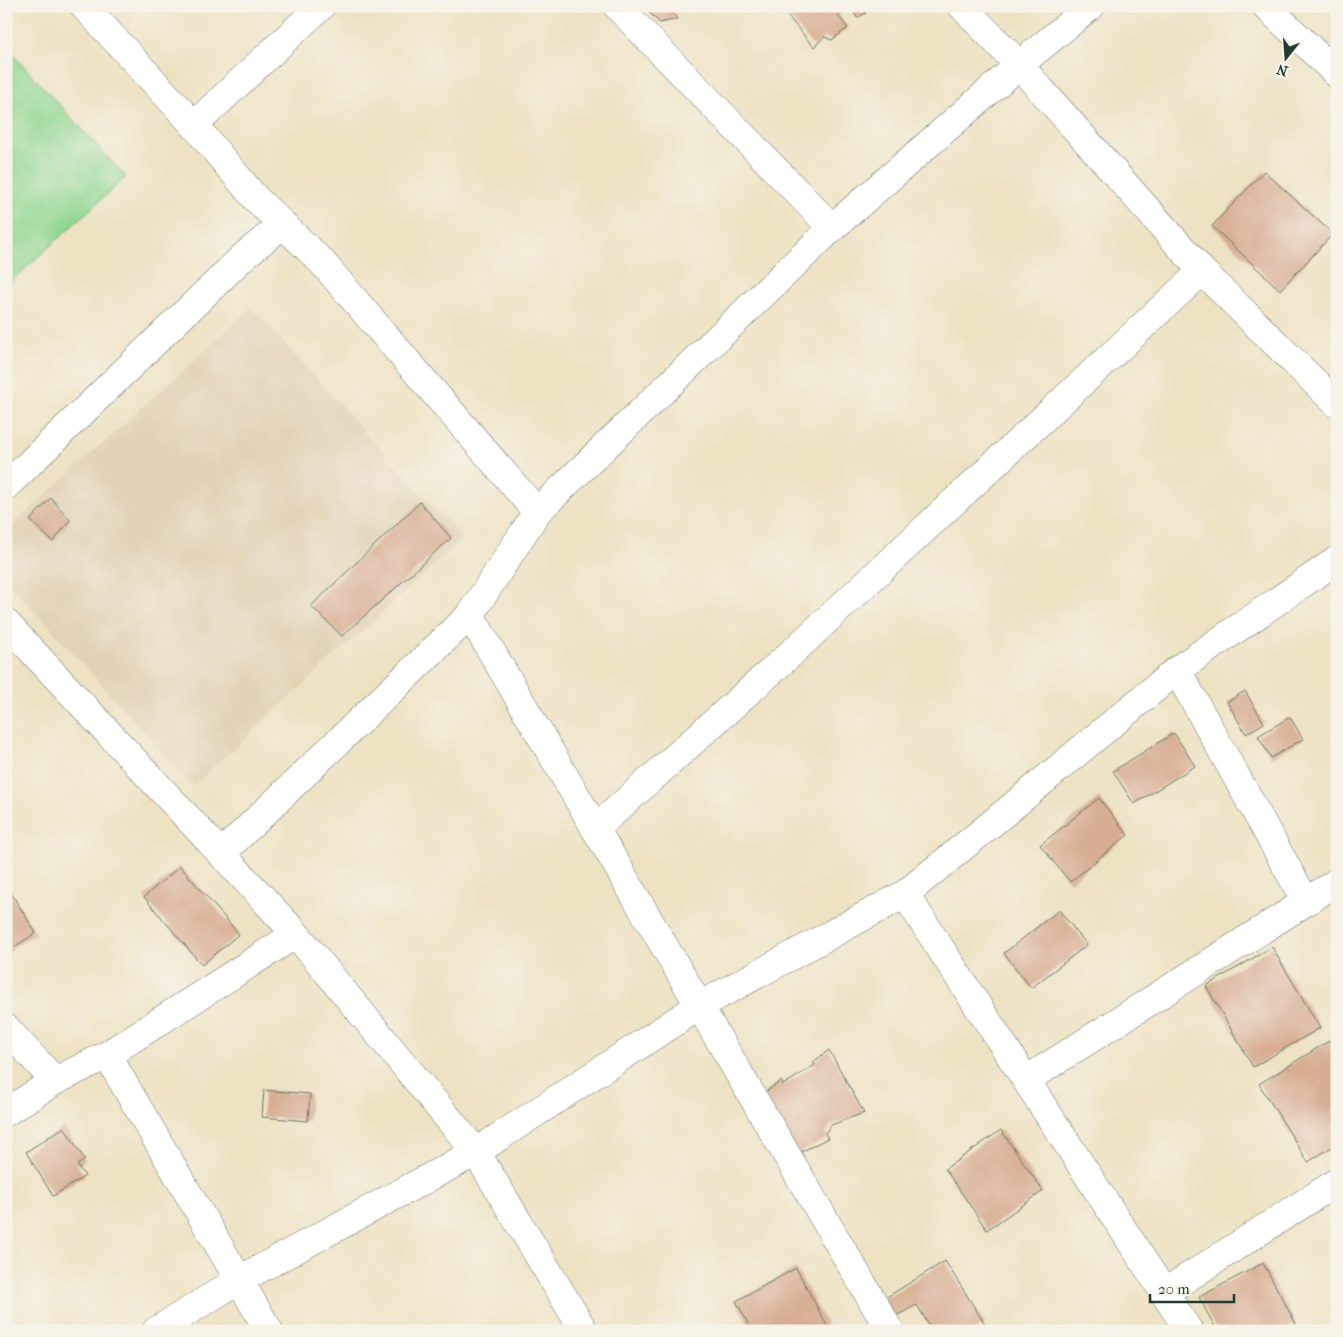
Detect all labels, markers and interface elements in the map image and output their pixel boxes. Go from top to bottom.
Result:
north arrow [1260,32,1310,82]
text: N [1274,60,1290,80]
scale bar [1150,1272,1234,1304]
text: 20 m [1158,1280,1190,1298]

